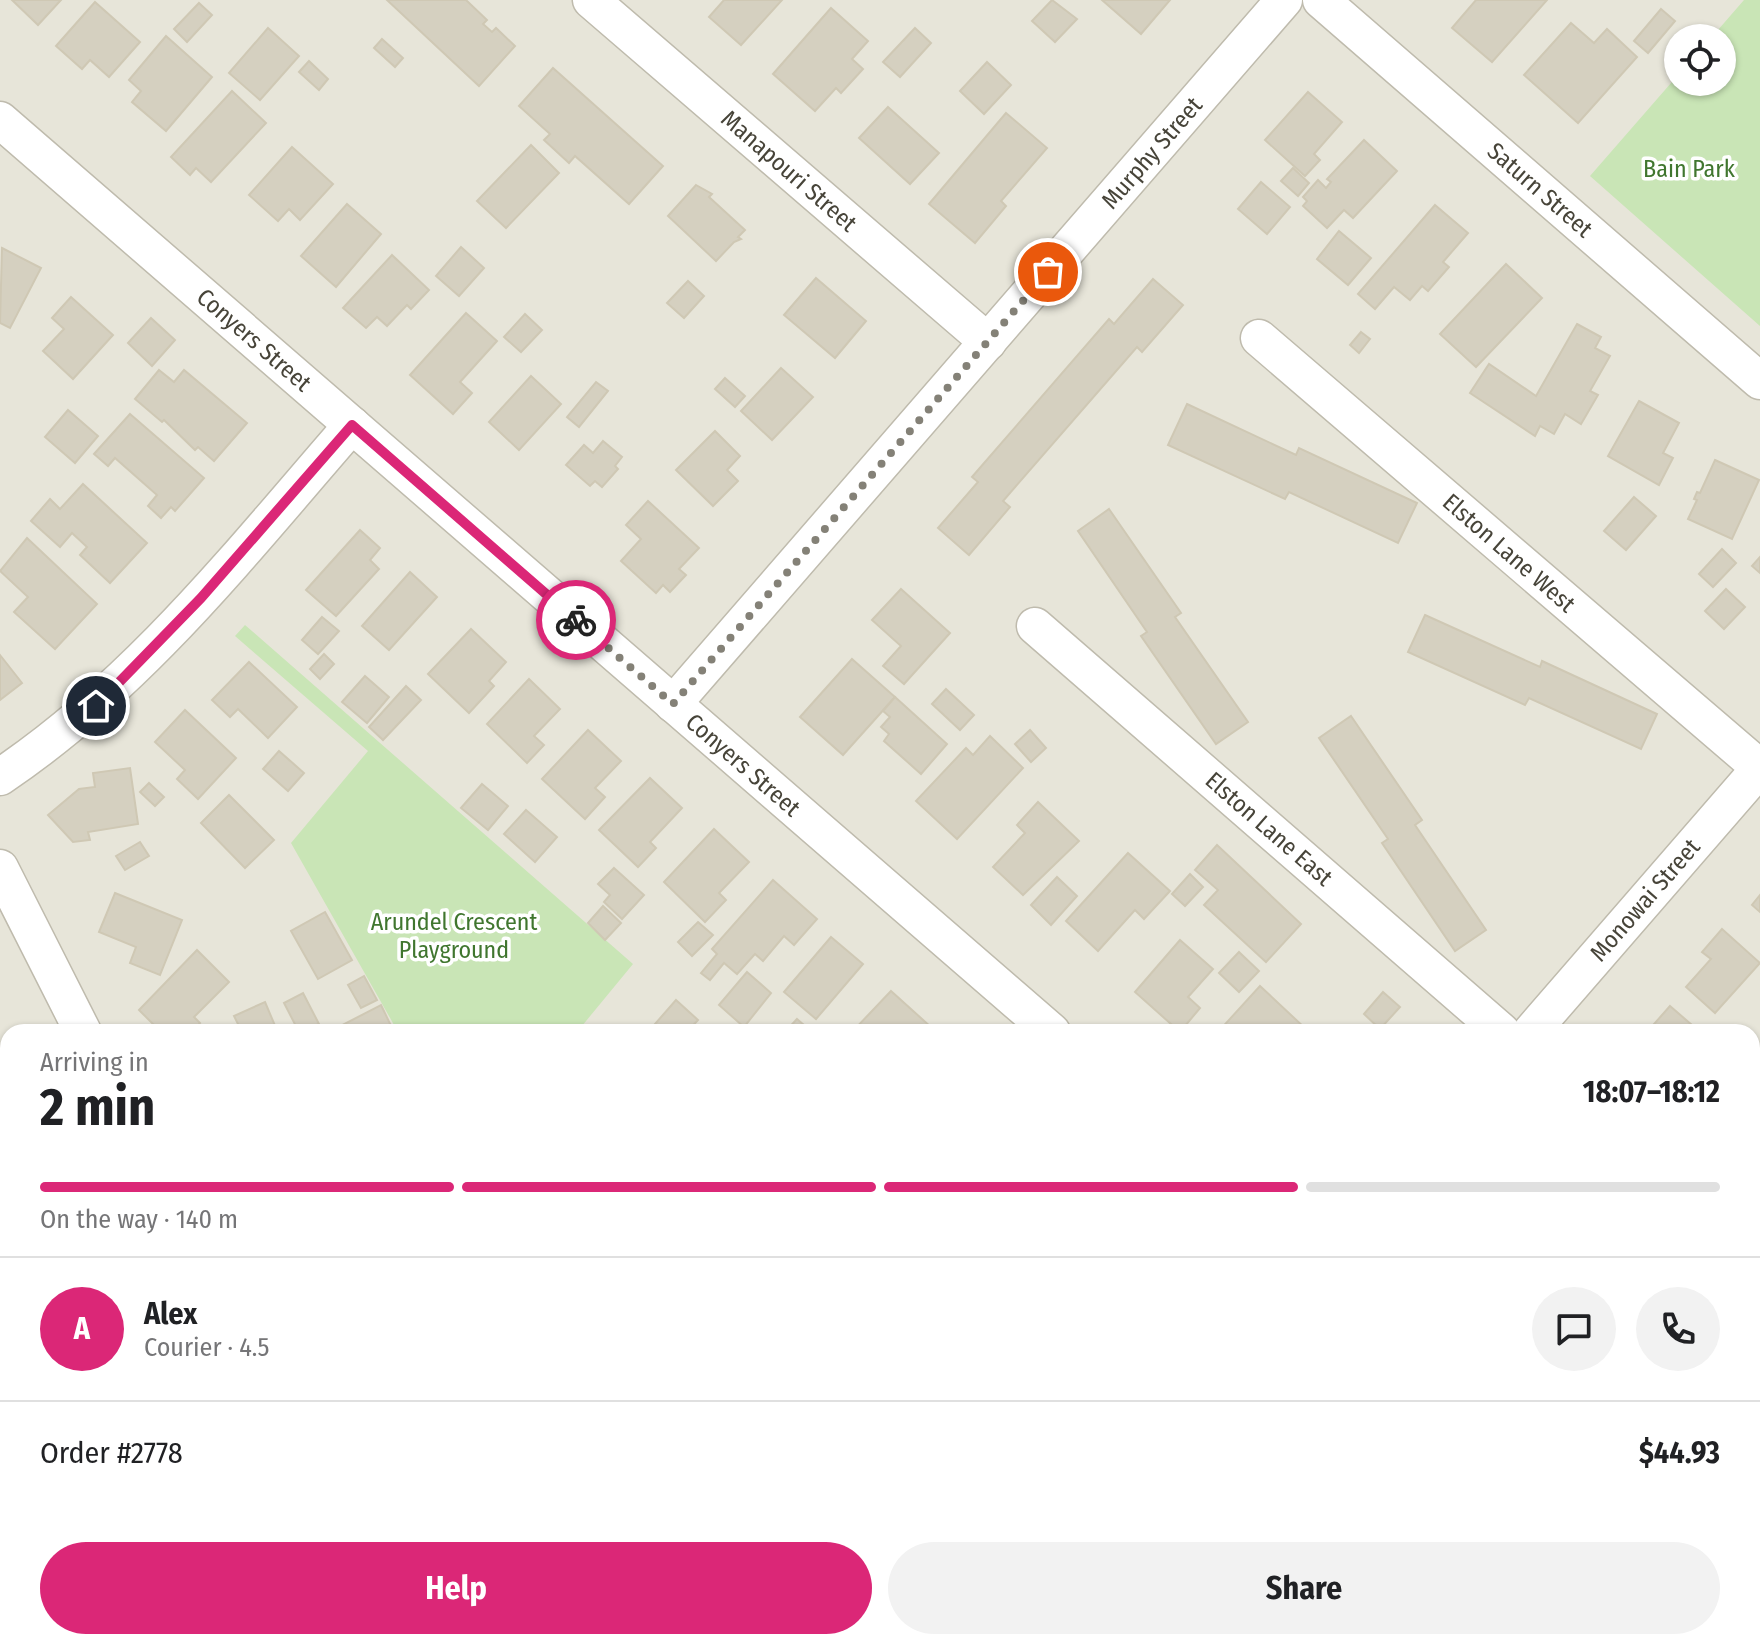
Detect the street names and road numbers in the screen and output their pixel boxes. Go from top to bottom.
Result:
street label: Murphy Street [1096,91,1208,214]
street label: Manapouri Street [716,105,863,238]
street label: Saturn Street [1482,137,1598,243]
street label: Conyers Street [191,283,317,397]
street label: Elston Lane West [1437,488,1581,618]
street label: Conyers Street [680,708,806,822]
street label: Elston Lane East [1200,766,1338,892]
street label: Monowai Street [1584,833,1706,967]

